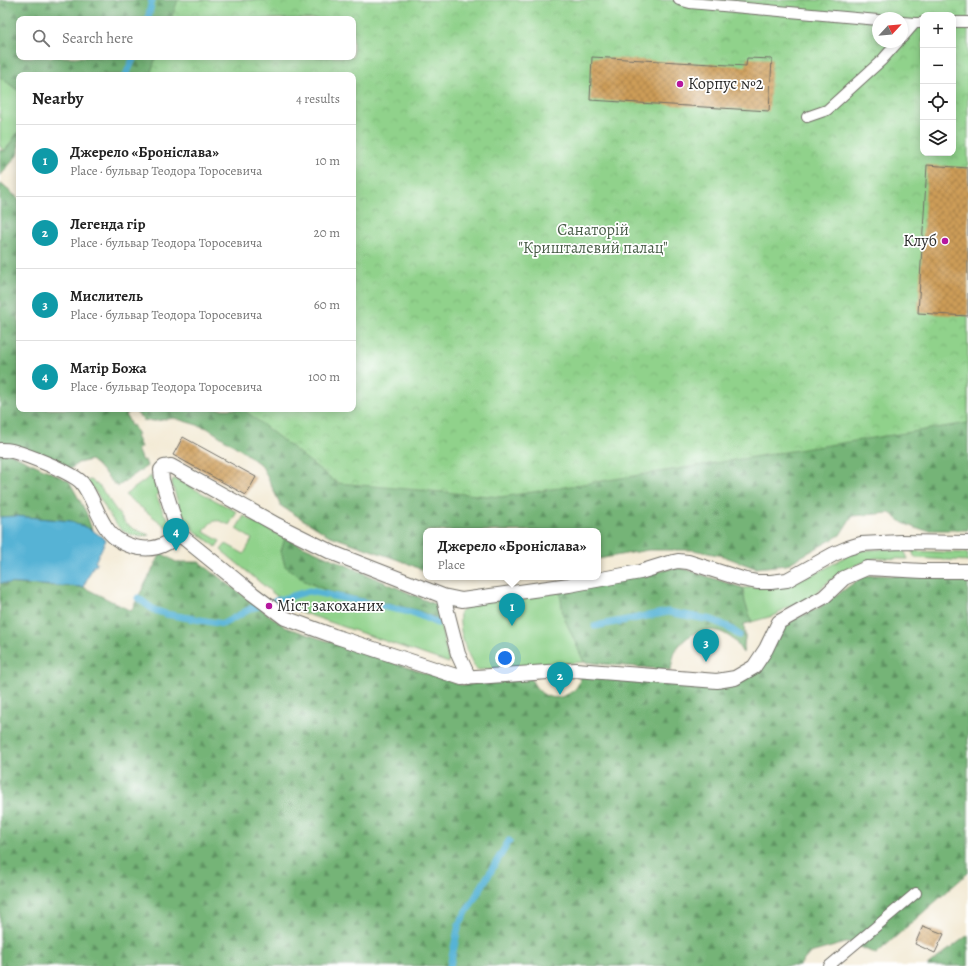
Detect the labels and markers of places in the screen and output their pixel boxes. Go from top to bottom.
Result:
place label: Корпус №2 [688,73,764,95]
marker: Корпус №2 [675,79,685,89]
place label: Клуб [903,230,937,252]
marker: Клуб [940,236,950,246]
pin: 4 [163,518,189,551]
pin: 1 [499,593,525,626]
place label: Міст закоханих [277,595,384,617]
marker: Міст закоханих [264,601,274,611]
pin: 3 [693,629,719,662]
pin: 2 [547,662,573,695]

